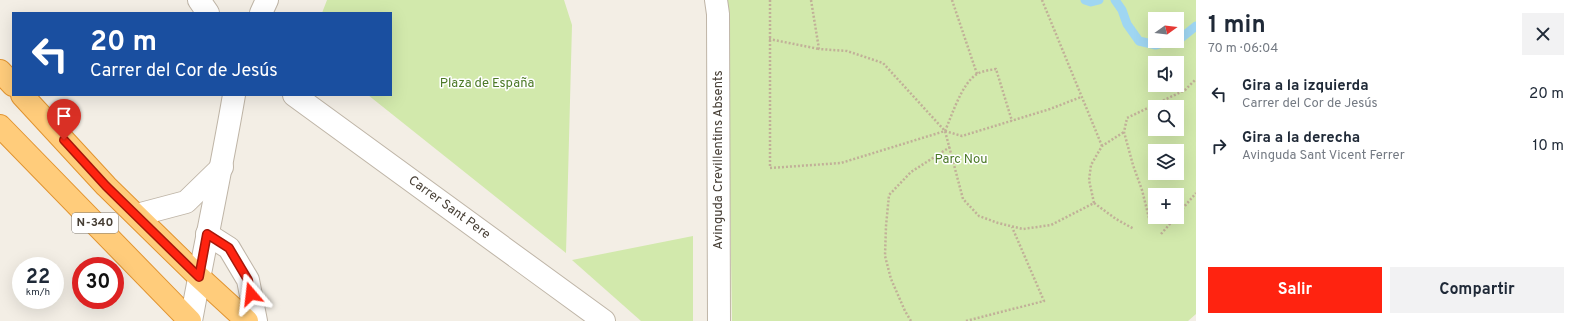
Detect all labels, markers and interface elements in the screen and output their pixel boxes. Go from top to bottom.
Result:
text: 1 min [1208,11,1266,41]
north arrow [1148,12,1184,48]
map controls [1148,12,1184,224]
button: close [1522,13,1564,55]
text: 20 m [90,25,157,61]
icon: left [24,28,76,80]
text: 70 m · 06:04 [1208,41,1278,57]
button: sound [1148,56,1184,92]
text: Carrer del Cor de Jesús [90,60,278,83]
street label: Avinguda Crevillentins Absents [711,70,727,250]
park label: Plaza de España [440,76,534,92]
text: Gira a la izquierda [1242,77,1369,96]
icon: left [1208,83,1230,105]
text: 20 m [1529,85,1564,104]
text: Carrer del Cor de Jesús [1242,96,1378,112]
pin [47,99,81,140]
button: search [1148,100,1184,136]
icon: arrive [53,105,75,127]
text: Gira a la derecha [1242,129,1360,148]
icon: right [1208,135,1230,157]
text: 10 m [1533,137,1564,156]
button: layers [1148,144,1184,180]
text: Avinguda Sant Vicent Ferrer [1242,148,1405,164]
park label: Parc Nou [934,152,988,168]
street label: Carrer Sant Pere [405,173,493,243]
button: + [1148,188,1184,224]
road number: N-340 [72,213,118,233]
speed limit sign: 30 [72,257,124,309]
text: 22 [26,265,50,291]
button: Salir [1208,267,1382,313]
button: Compartir [1390,267,1564,313]
position arrow [230,273,272,315]
text: km/h [26,286,50,299]

